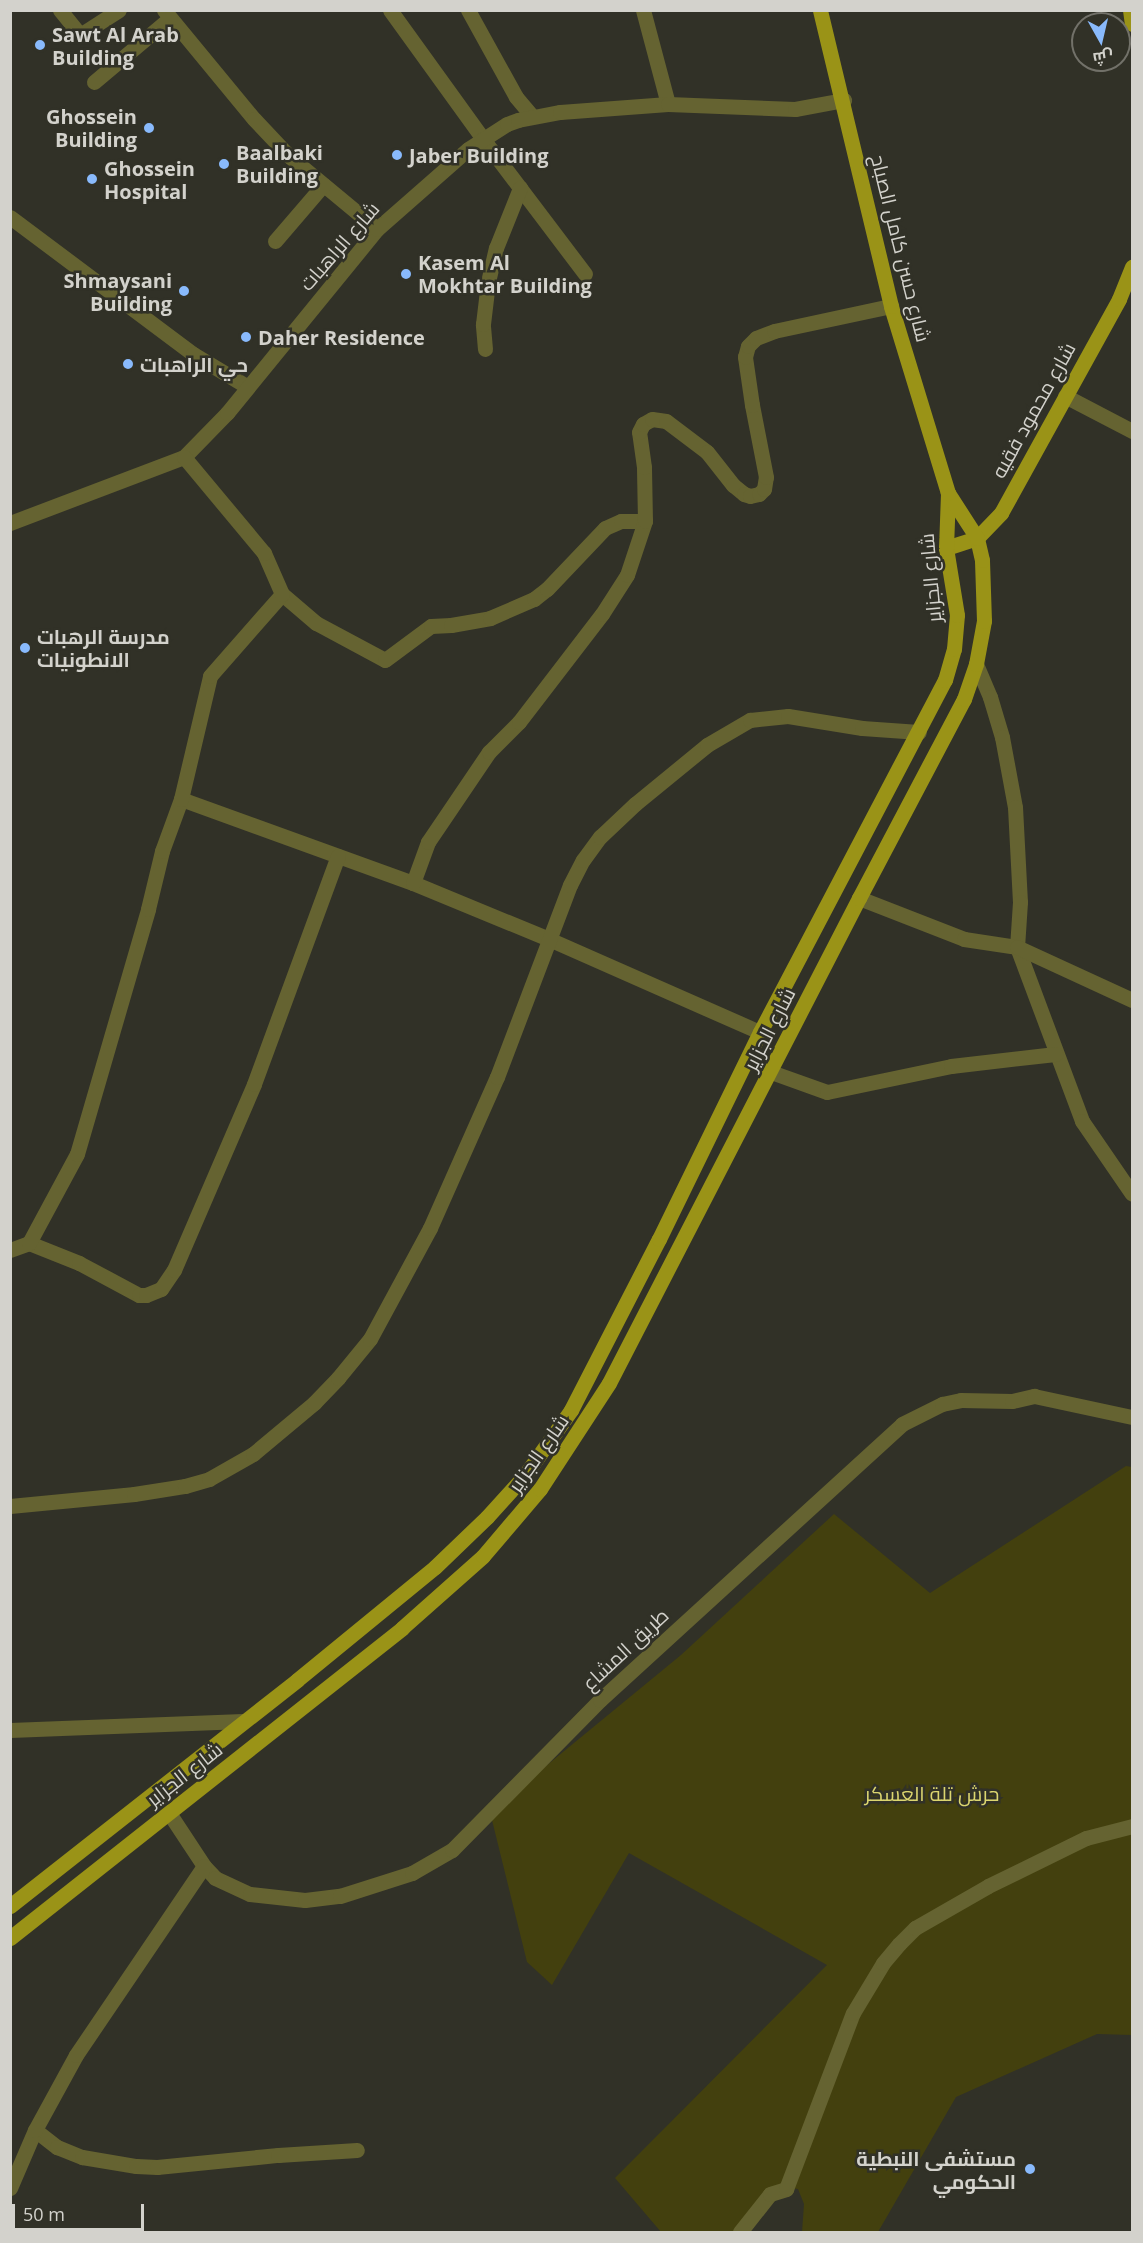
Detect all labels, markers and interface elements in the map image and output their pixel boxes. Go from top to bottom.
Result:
north arrow [1071,12,1131,72]
place label: Sawt Al Arab Building [52,22,179,69]
marker: Sawt Al Arab Building [33,38,47,52]
text: ش [1092,46,1115,70]
place label: Ghossein Building [46,104,137,151]
marker: Ghossein Building [142,121,156,135]
place label: Baalbaki Building [236,140,323,187]
place label: Jaber Building [409,143,548,167]
marker: Jaber Building [390,148,404,162]
street label: شارع حسن كامل الصباح [866,152,936,344]
place label: Ghossein Hospital [104,156,195,203]
marker: Baalbaki Building [217,157,231,171]
marker: Ghossein Hospital [85,172,99,186]
street label: شارع الراهبات [294,197,384,295]
place label: Kasem Al Mokhtar Building [418,250,592,297]
marker: Kasem Al Mokhtar Building [399,267,413,281]
place label: Shmaysani Building [63,268,172,315]
marker: Shmaysani Building [177,284,191,298]
place label: Daher Residence [258,325,425,349]
marker: Daher Residence [239,330,253,344]
street label: شارع محمود فقيه [986,338,1080,482]
place label: حي الراهبات [140,352,248,376]
marker: حي الراهبات [121,357,135,371]
street label: شارع الجزاير [914,532,946,624]
place label: مدرسة الرهبات الانطونيات [37,624,170,671]
marker: مدرسة الرهبات الانطونيات [18,641,32,655]
street label: شارع الجزاير [738,984,800,1074]
street label: شارع الجزاير [502,1409,574,1497]
street label: طريق المشاع [577,1603,673,1695]
street label: شارع الجزاير [141,1737,227,1811]
park label: حرش تلة العسكر [865,1781,999,1805]
place label: مستشفى النبطية الحكومي [856,2146,1016,2193]
marker: مستشفى النبطية الحكومي [1021,2160,1039,2178]
scale bar [15,2192,147,2230]
text: 50 m [23,2202,65,2226]

